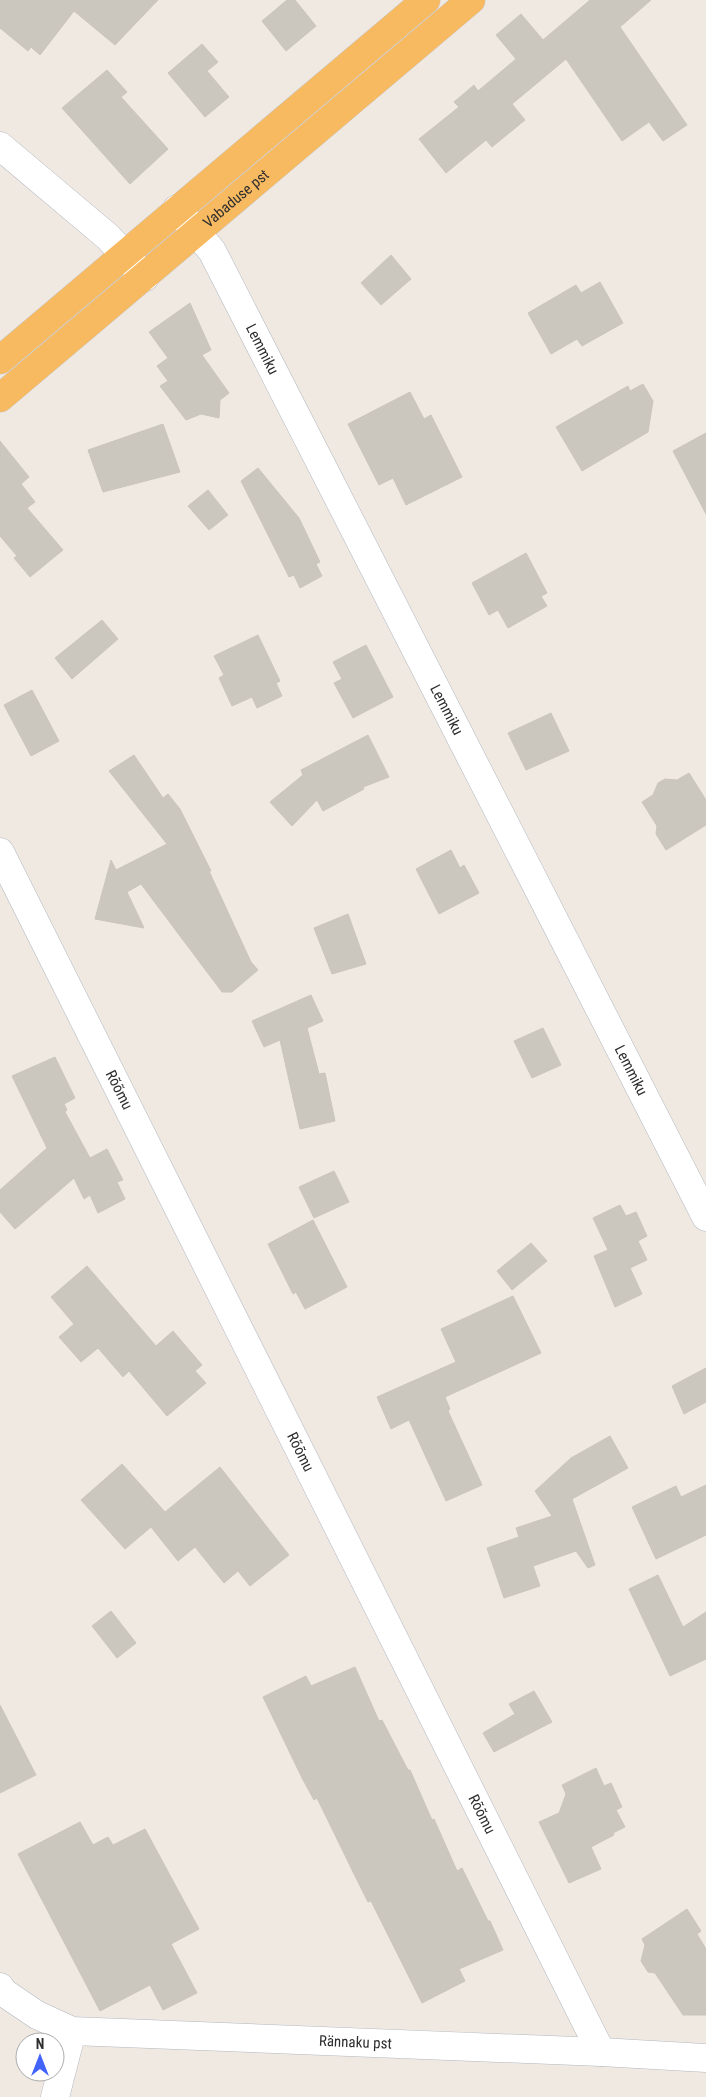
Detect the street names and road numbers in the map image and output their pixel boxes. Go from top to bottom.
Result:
street label: Vabaduse pst [199,166,273,231]
street label: Lemmiku [242,321,283,377]
street label: Lemmiku [426,682,467,738]
street label: Lemmiku [611,1042,651,1099]
street label: Rõõmu [102,1067,136,1112]
street label: Rõõmu [283,1429,318,1475]
street label: Rõõmu [464,1791,499,1837]
street label: Rännaku pst [319,2032,392,2053]

